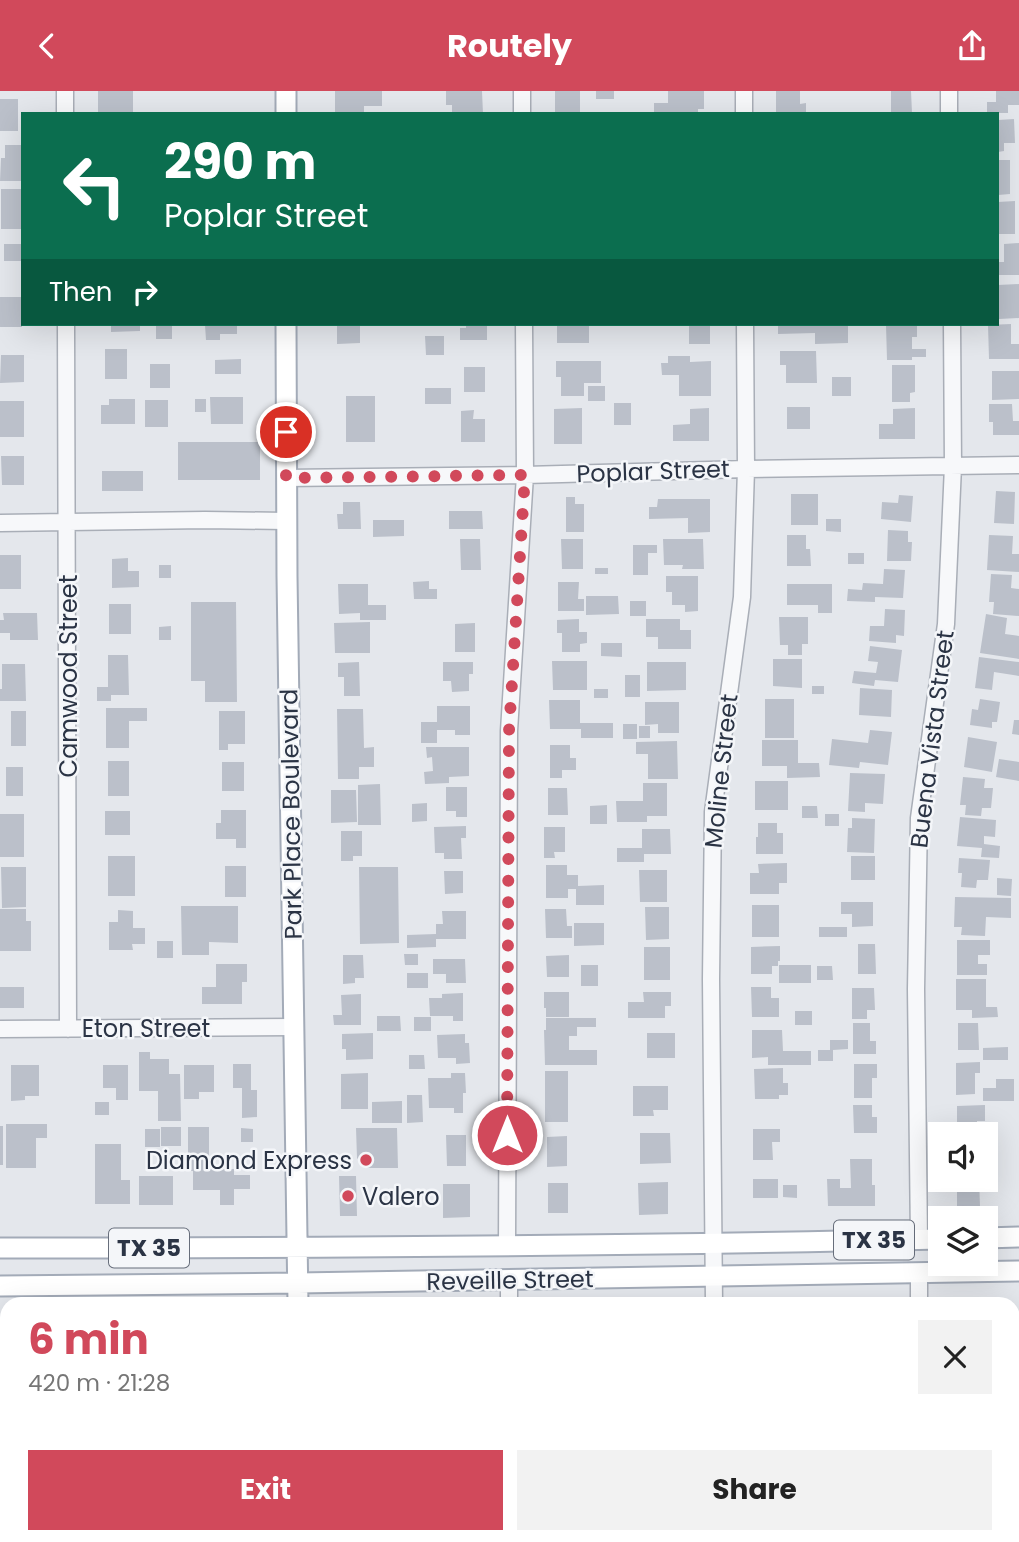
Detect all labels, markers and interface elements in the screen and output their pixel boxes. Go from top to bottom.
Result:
text: Routely [447,23,572,68]
icon: back [28,27,66,65]
icon: share [953,27,991,65]
text: 290 m [164,128,316,196]
icon: left [49,140,140,231]
text: Poplar Street [164,193,368,238]
icon: right [126,273,164,311]
text: Then [49,274,112,310]
pin [256,402,316,462]
icon: arrive [267,413,305,451]
street label: Poplar Street [576,452,730,490]
street label: Camwood Street [52,575,85,777]
street label: Buena Vista Street [902,628,962,850]
street label: Park Place Boulevard [272,688,310,940]
street label: Moline Street [697,692,745,850]
street label: Eton Street [82,1012,210,1045]
position arrow [470,1098,544,1172]
map controls [928,1122,998,1276]
button: sound [928,1122,998,1192]
place label: Diamond Express [146,1144,352,1177]
marker: Diamond Express [358,1152,374,1168]
place label: Valero [362,1180,440,1213]
marker: Valero [340,1188,356,1204]
button: layers [928,1206,998,1276]
road number: TX 35 [834,1221,914,1259]
road number: TX 35 [109,1229,189,1267]
street label: Reveille Street [426,1262,594,1298]
text: 6 min [28,1310,149,1369]
button: close [918,1320,992,1394]
text: 420 m · 21:28 [28,1367,170,1399]
button: Exit [28,1450,503,1530]
button: Share [517,1450,992,1530]

